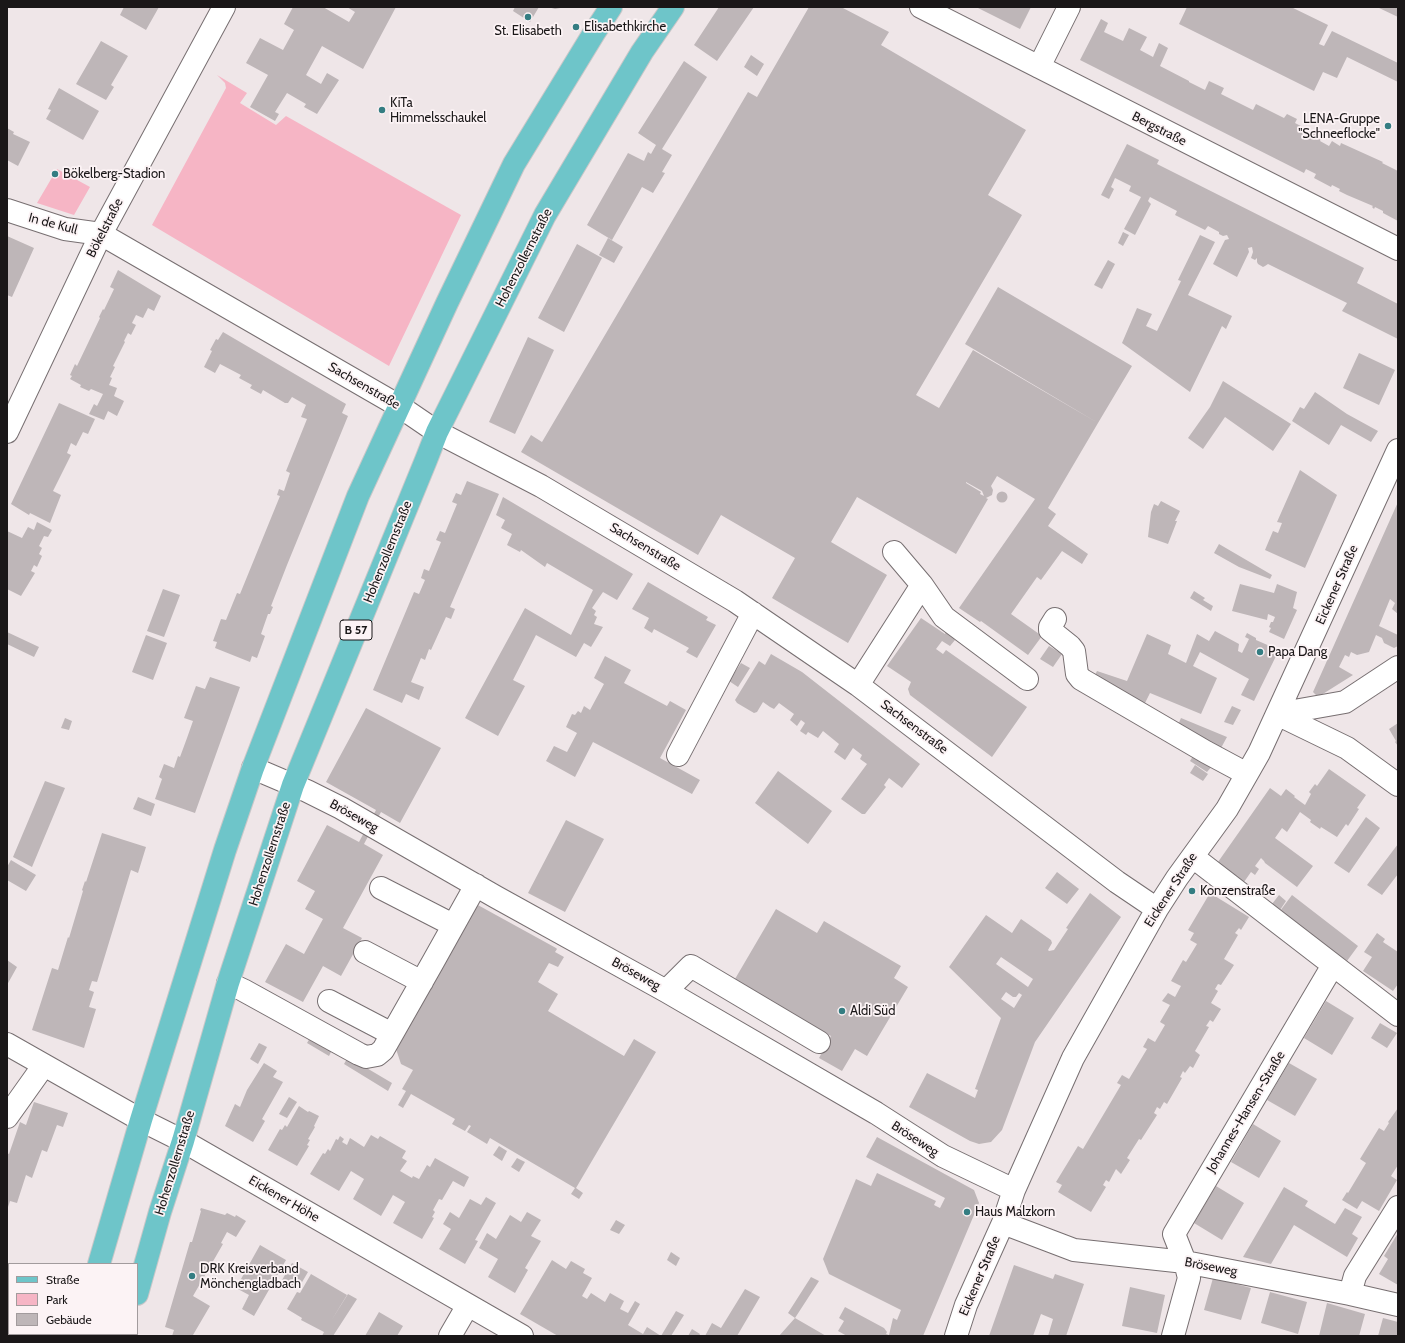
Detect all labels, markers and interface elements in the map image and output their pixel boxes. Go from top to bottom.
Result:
marker: St. Elisabeth [523,12,533,22]
place label: Elisabethkirche [584,19,666,35]
marker: Elisabethkirche [571,22,581,32]
place label: St. Elisabeth [494,23,562,39]
place label: KiTa Himmelsschaukel [390,95,486,126]
marker: KiTa Himmelsschaukel [377,105,387,115]
street label: Bergstraße [1129,109,1189,149]
place label: LENA-Gruppe "Schneeflocke" [1298,111,1380,142]
marker: LENA-Gruppe "Schneeflocke" [1383,121,1393,131]
place label: Bökelberg-Stadion [63,166,165,182]
marker: Bökelberg-Stadion [50,169,60,179]
street label: Bökelstraße [83,196,127,260]
street label: Hohenzollernstraße [492,206,556,310]
street label: In de Kull [27,210,79,238]
street label: Sachsenstraße [325,359,403,413]
street label: Hohenzollernstraße [360,499,416,605]
street label: Sachsenstraße [607,520,683,574]
street label: Eickener Straße [1313,543,1361,627]
road number: B 57 [340,620,372,640]
place label: Papa Dang [1268,644,1327,660]
marker: Papa Dang [1255,647,1265,657]
street label: Sachsenstraße [877,697,951,757]
street label: Bröseweg [327,796,381,836]
street label: Hohenzollernstraße [246,800,294,908]
street label: Eickener Straße [1141,850,1201,930]
place label: Konzenstraße [1200,883,1275,899]
marker: Konzenstraße [1187,886,1197,896]
street label: Bröseweg [609,954,663,994]
place label: Aldi Süd [850,1003,895,1019]
marker: Aldi Süd [837,1006,847,1016]
street label: Johannes-Hansen-Straße [1204,1048,1288,1176]
street label: Hohenzollernstraße [152,1109,198,1217]
street label: Bröseweg [888,1118,942,1160]
street label: Eickener Höhe [246,1172,322,1226]
place label: Haus Malzkorn [975,1204,1055,1220]
marker: Haus Malzkorn [962,1207,972,1217]
street label: Eickener Straße [956,1234,1004,1318]
street label: Bröseweg [1183,1254,1239,1280]
place label: DRK Kreisverband Mönchengladbach [200,1261,301,1292]
legend [8,1263,138,1335]
marker: DRK Kreisverband Mönchengladbach [187,1271,197,1281]
text: Straße [46,1272,79,1287]
text: Park [46,1292,68,1307]
text: Gebäude [46,1312,92,1327]

